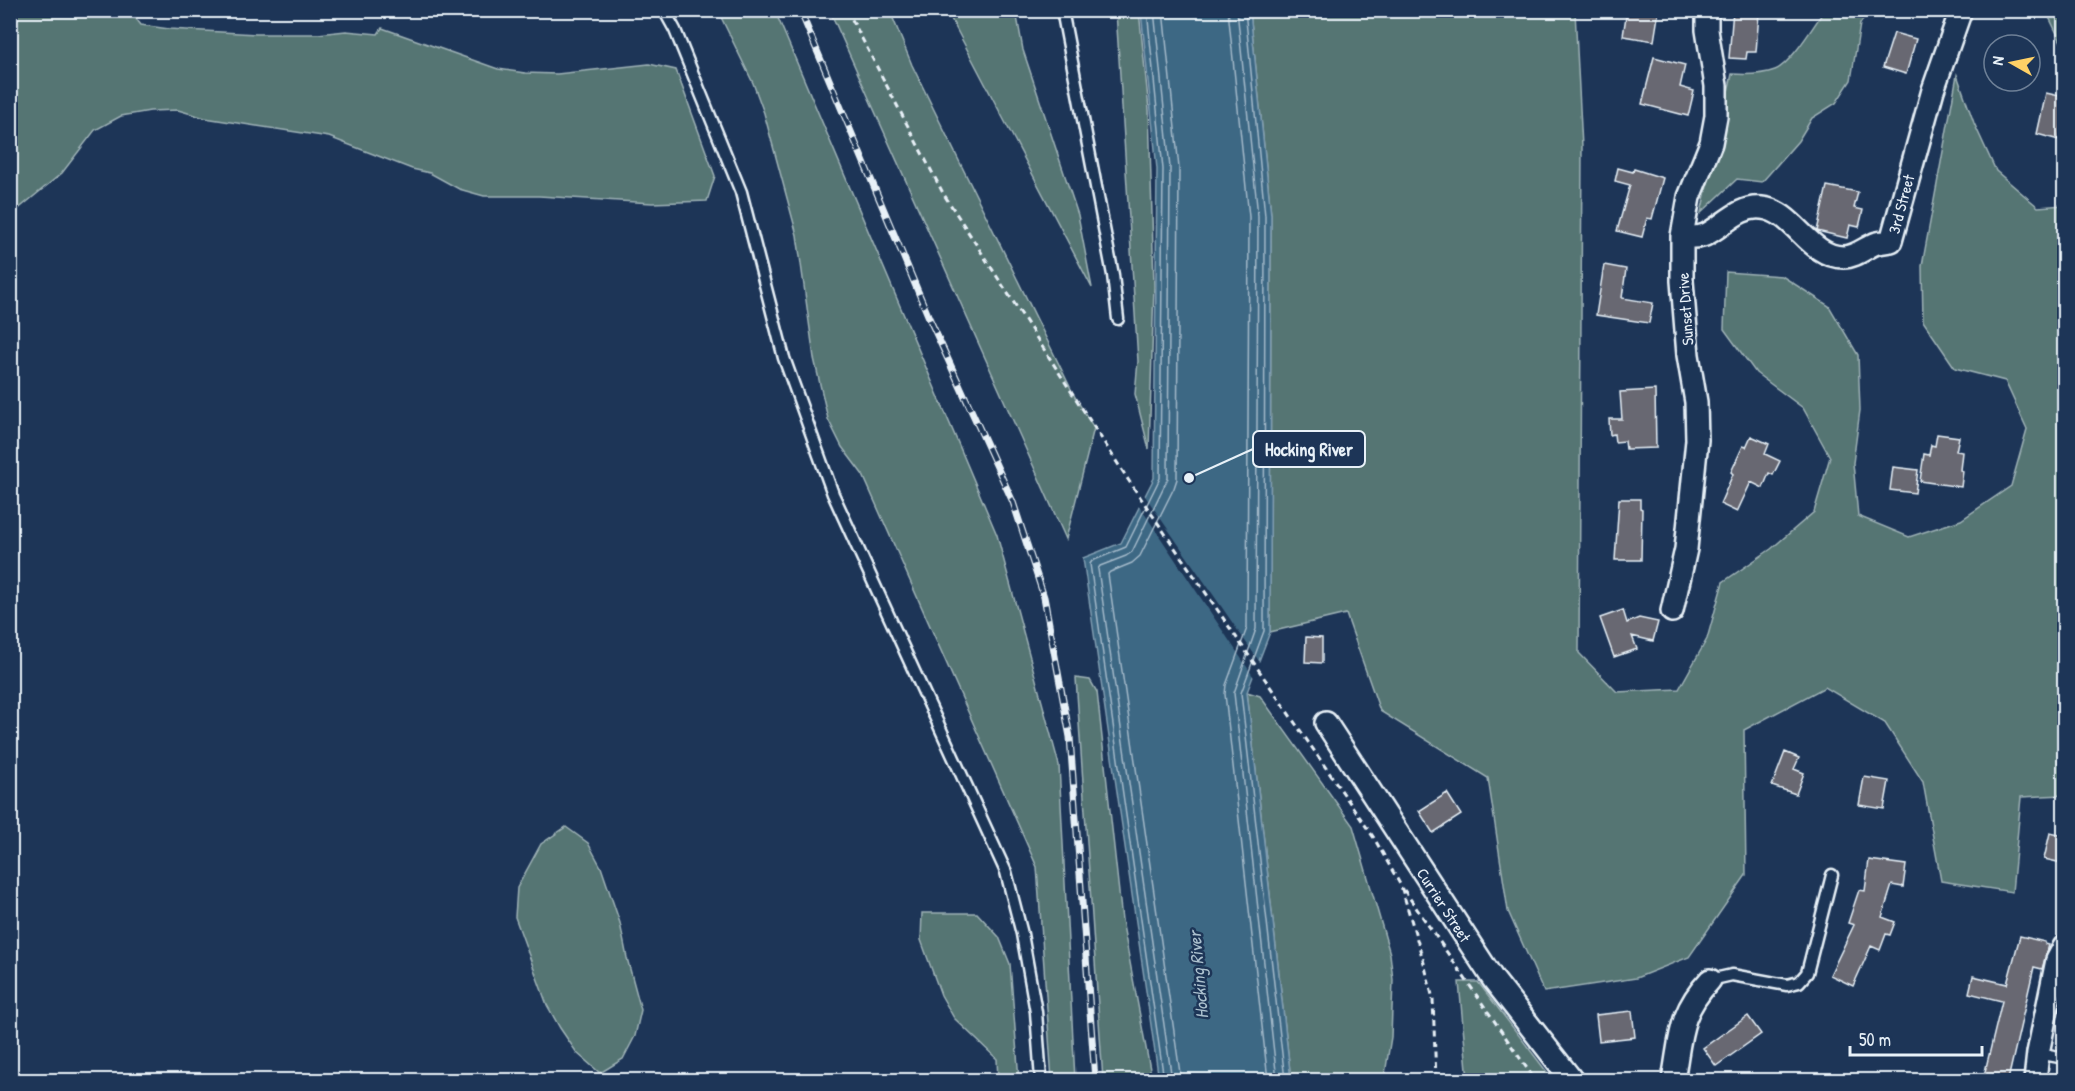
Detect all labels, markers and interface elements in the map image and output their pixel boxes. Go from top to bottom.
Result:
north arrow [1982,33,2042,93]
text: N [1986,54,2009,67]
street label: 3rd Street [1883,171,1920,236]
street label: Sunset Drive [1671,271,1699,346]
callout: Hocking River [1253,431,1365,467]
text: Hocking River [1265,437,1353,463]
street label: Currier Street [1412,864,1477,947]
water label: Hocking River [1182,928,1214,1020]
scale bar [1850,1019,1982,1057]
text: 50 m [1859,1027,1891,1052]

